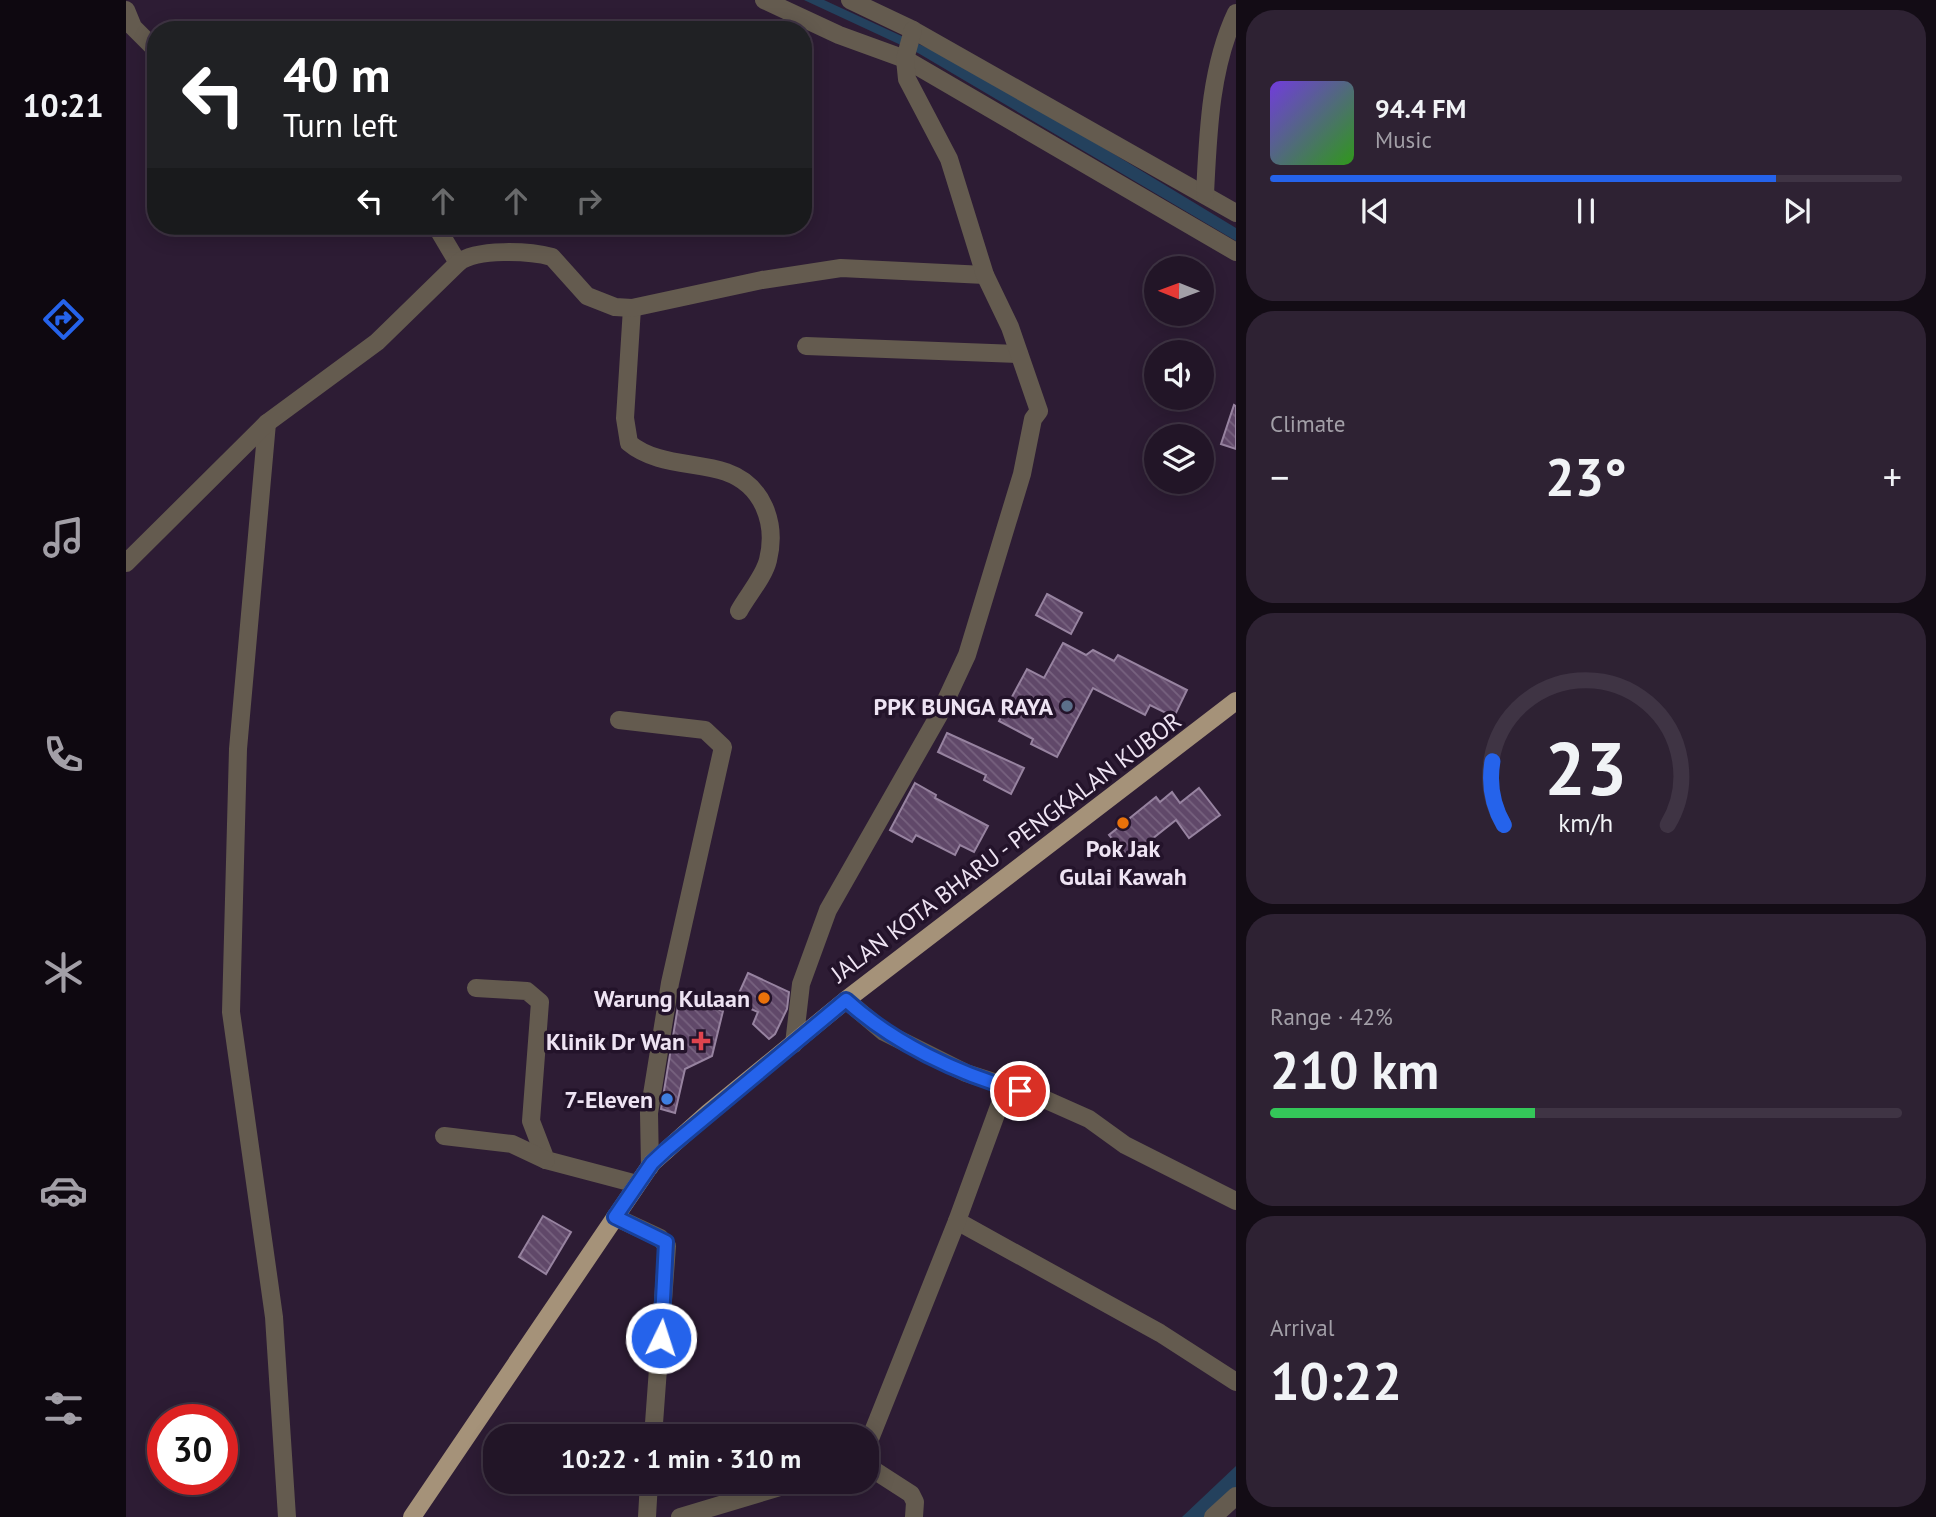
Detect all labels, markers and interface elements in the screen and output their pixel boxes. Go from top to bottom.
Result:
text: 40 m [283,42,390,106]
icon: left [168,49,259,140]
text: 10:21 [22,84,104,126]
text: 94.4 FM [1375,92,1466,125]
text: Turn left [283,104,398,146]
text: Music [1375,125,1432,154]
icon: left [351,182,389,220]
icon: ahead [424,182,462,220]
icon: ahead [497,182,535,220]
icon: right [570,182,608,220]
icon: previous [1356,192,1394,230]
icon: pause [1567,192,1605,230]
icon: next [1778,192,1816,230]
north arrow [1144,256,1214,326]
map controls [1144,256,1214,494]
icon: directions [39,295,88,344]
button: sound [1144,340,1214,410]
text: Climate [1270,409,1345,438]
button: layers [1144,424,1214,494]
text: 23° [1545,443,1627,510]
text: − [1270,452,1289,501]
text: + [1883,452,1902,501]
icon: music [39,513,88,562]
place label: PPK BUNGA RAYA [874,691,1053,722]
marker: PPK BUNGA RAYA [1059,698,1075,714]
street label: JALAN KOTA BHARU - PENGKALAN KUBOR [824,705,1187,990]
text: 23 [1545,721,1627,815]
icon: phone [39,730,88,779]
text: km/h [1559,806,1613,838]
marker: Pok Jak Gulai Kawah [1115,815,1131,831]
place label: Pok Jak Gulai Kawah [1059,833,1187,892]
icon: climate [39,948,88,997]
place label: Warung Kulaan [594,983,750,1014]
marker: Warung Kulaan [756,990,772,1006]
text: Range · 42% [1270,1002,1393,1031]
place label: Klinik Dr Wan [546,1026,685,1057]
marker: Klinik Dr Wan [691,1031,711,1051]
text: 210 km [1270,1036,1439,1103]
pin [990,1061,1050,1121]
icon: arrive [1001,1072,1039,1110]
place label: 7-Eleven [564,1084,653,1115]
marker: 7-Eleven [659,1091,675,1107]
icon: car [39,1166,88,1215]
position arrow [624,1301,698,1375]
text: Arrival [1270,1313,1334,1342]
text: 10:22 [1270,1347,1402,1414]
icon: filters [39,1384,88,1433]
speed limit sign: 30 [147,1404,238,1495]
text: 10:22 · 1 min · 310 m [561,1442,801,1475]

